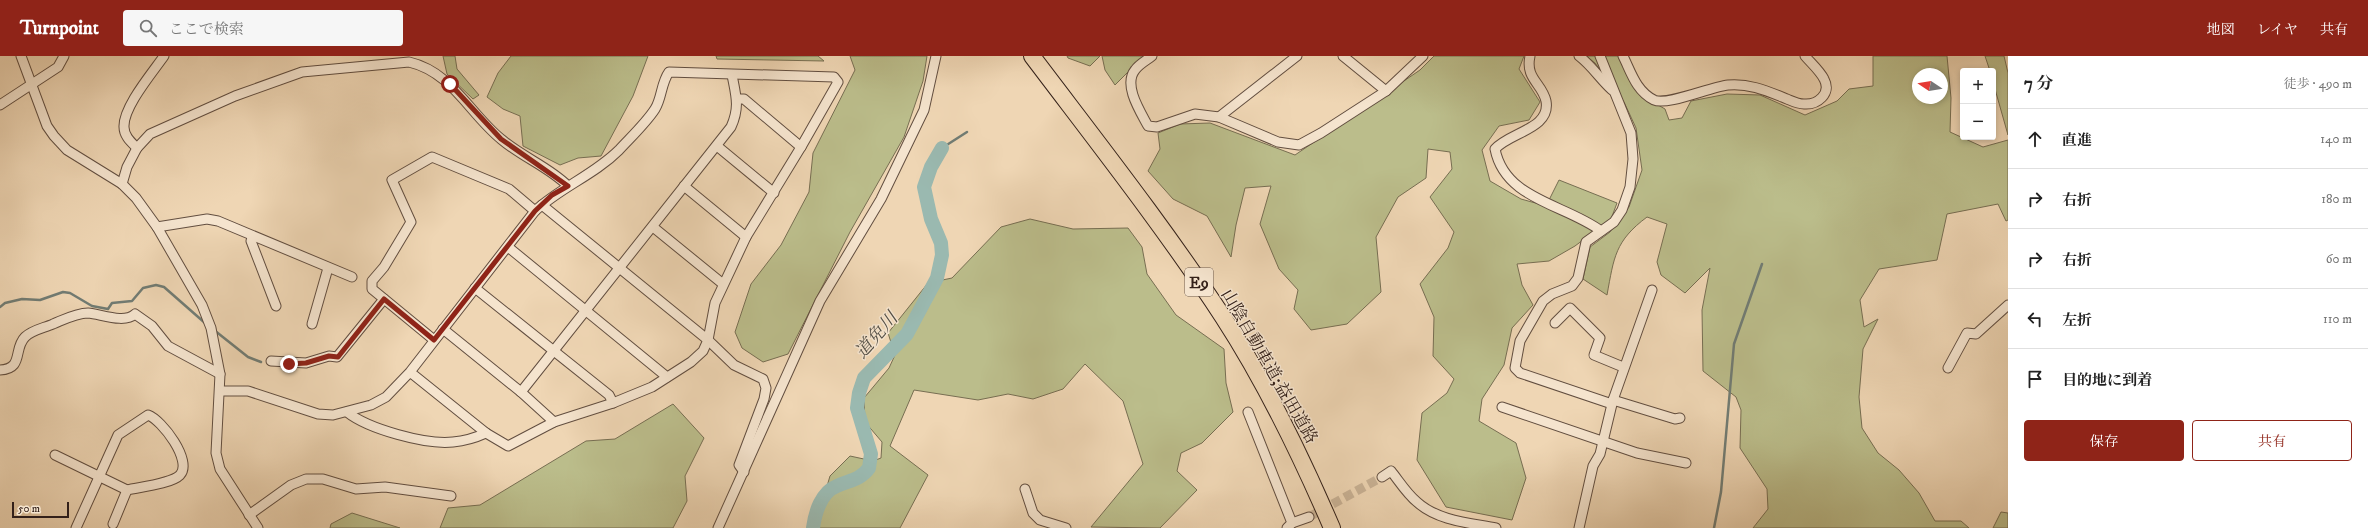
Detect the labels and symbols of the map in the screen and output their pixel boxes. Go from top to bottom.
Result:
north arrow [1912,68,1948,104]
route start [441,75,459,93]
road number: E9 [1185,268,1213,296]
street label: 山陰自動車道;益田道路 [1216,285,1322,448]
water label: 道免川 [851,307,904,363]
route end [280,355,298,373]
scale bar [12,500,69,519]

